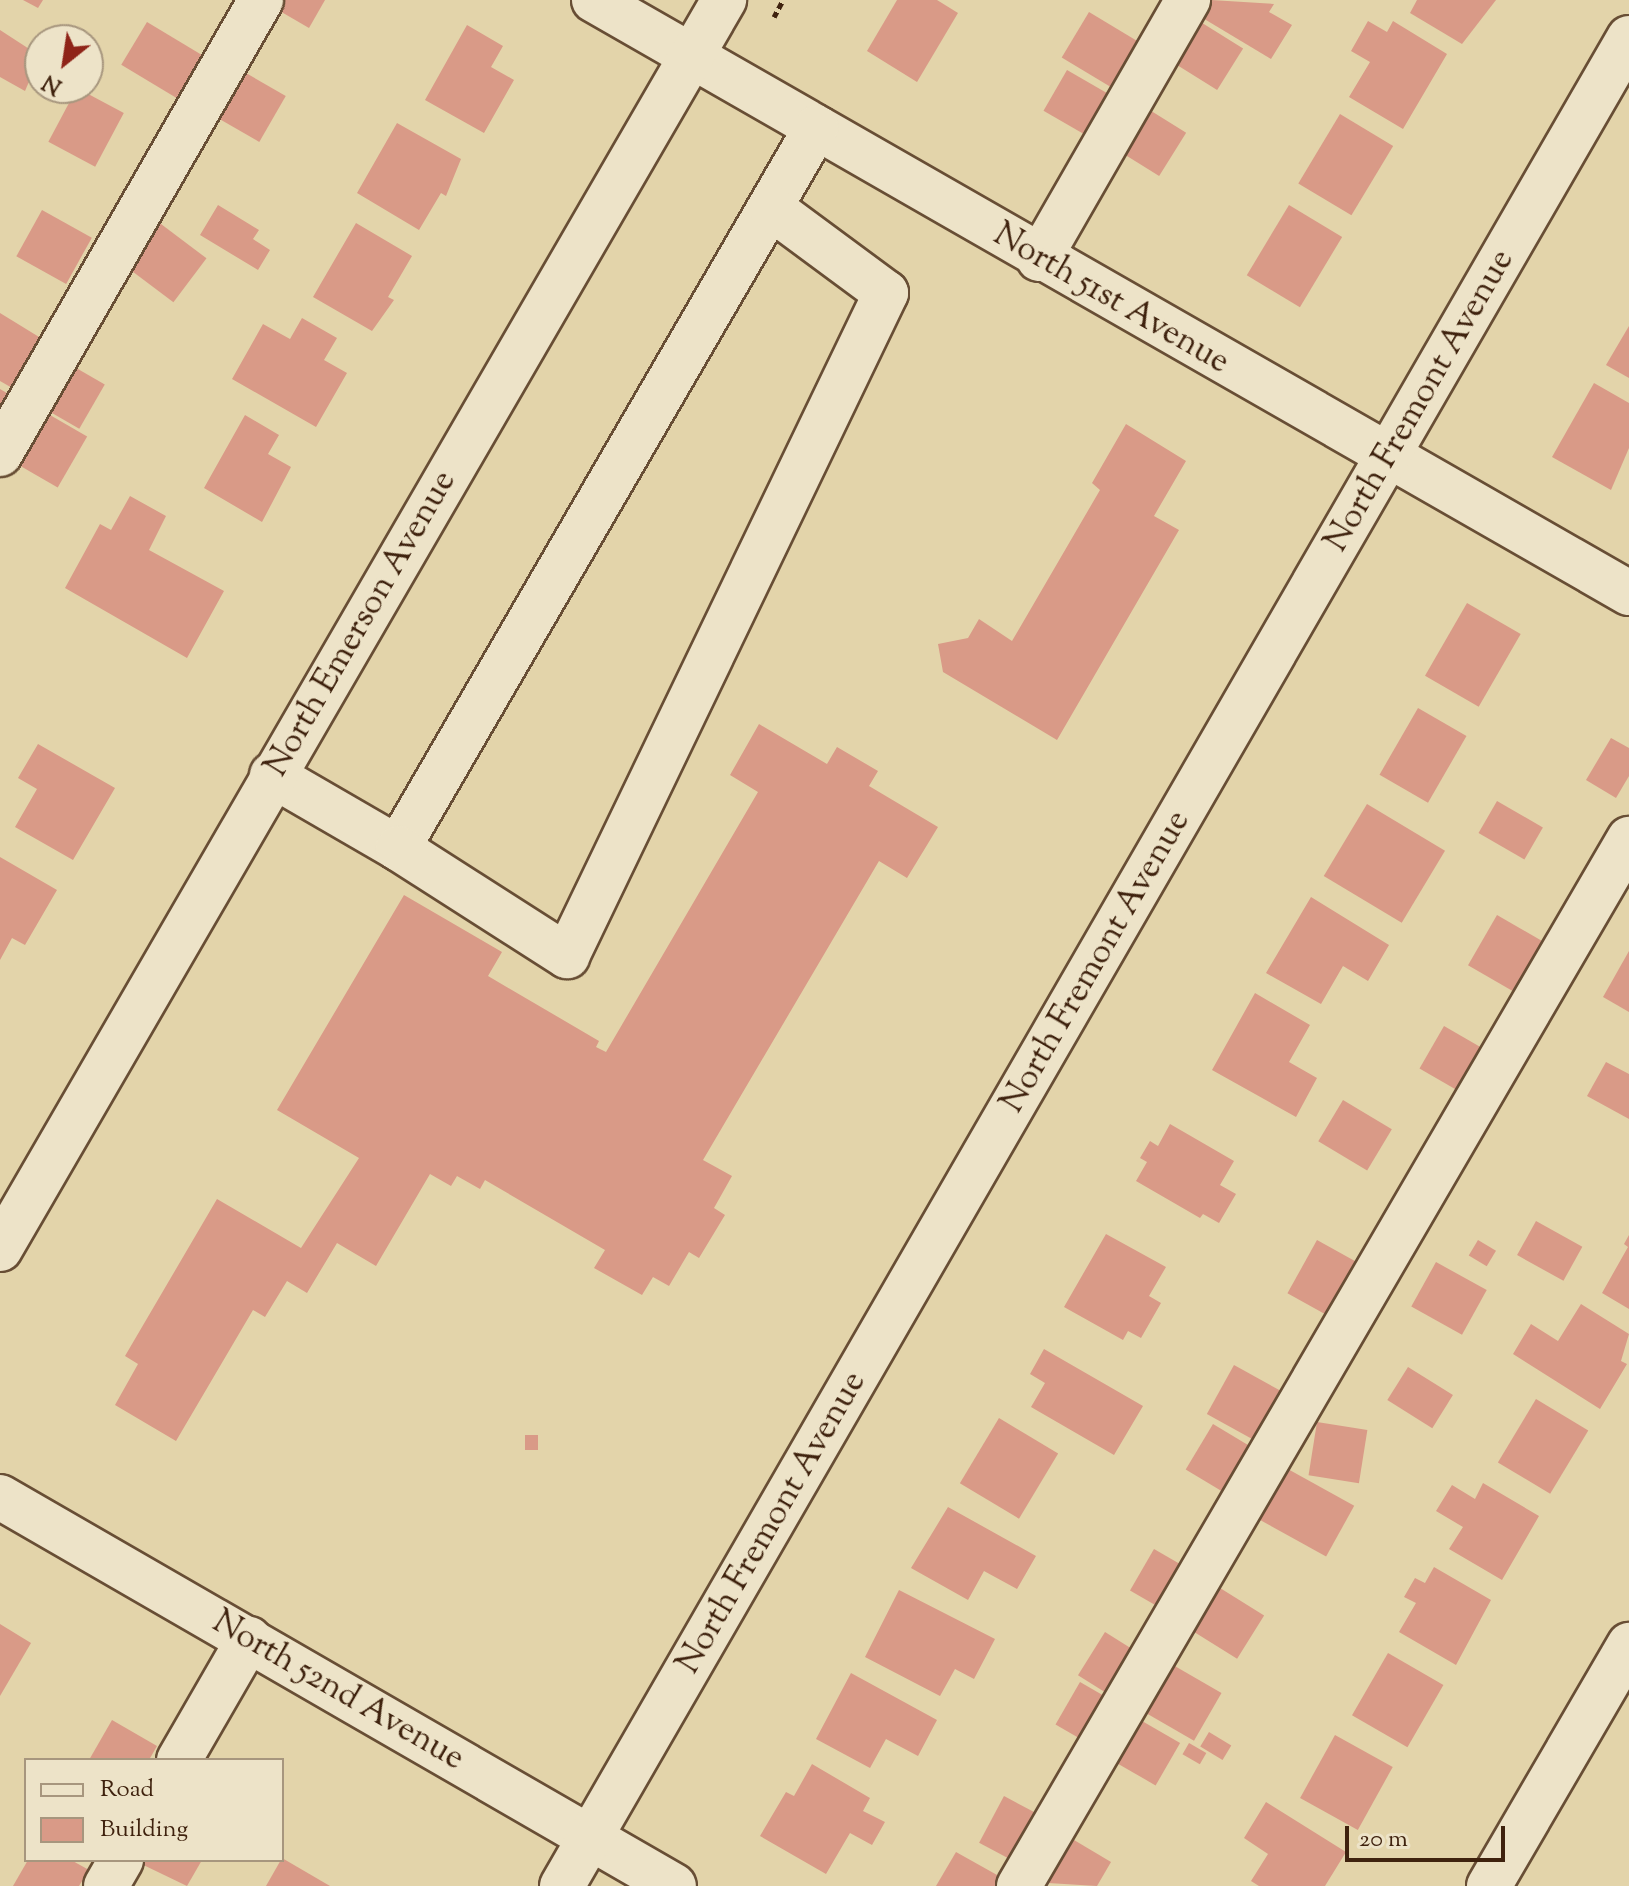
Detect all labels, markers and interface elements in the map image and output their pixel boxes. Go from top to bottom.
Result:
north arrow [24,24,104,104]
text: N [37,65,69,101]
street label: North 51st Avenue [986,215,1236,383]
street label: North Fremont Avenue [1317,243,1523,559]
street label: North Emerson Avenue [257,464,465,784]
street label: North Fremont Avenue [993,804,1199,1120]
street label: North Fremont Avenue [669,1365,875,1681]
street label: North 52nd Avenue [205,1602,471,1780]
legend [24,1758,284,1862]
text: Road [100,1773,154,1807]
scale bar [1349,1810,1509,1860]
text: Building [100,1813,188,1847]
text: 20 m [1359,1823,1408,1857]

